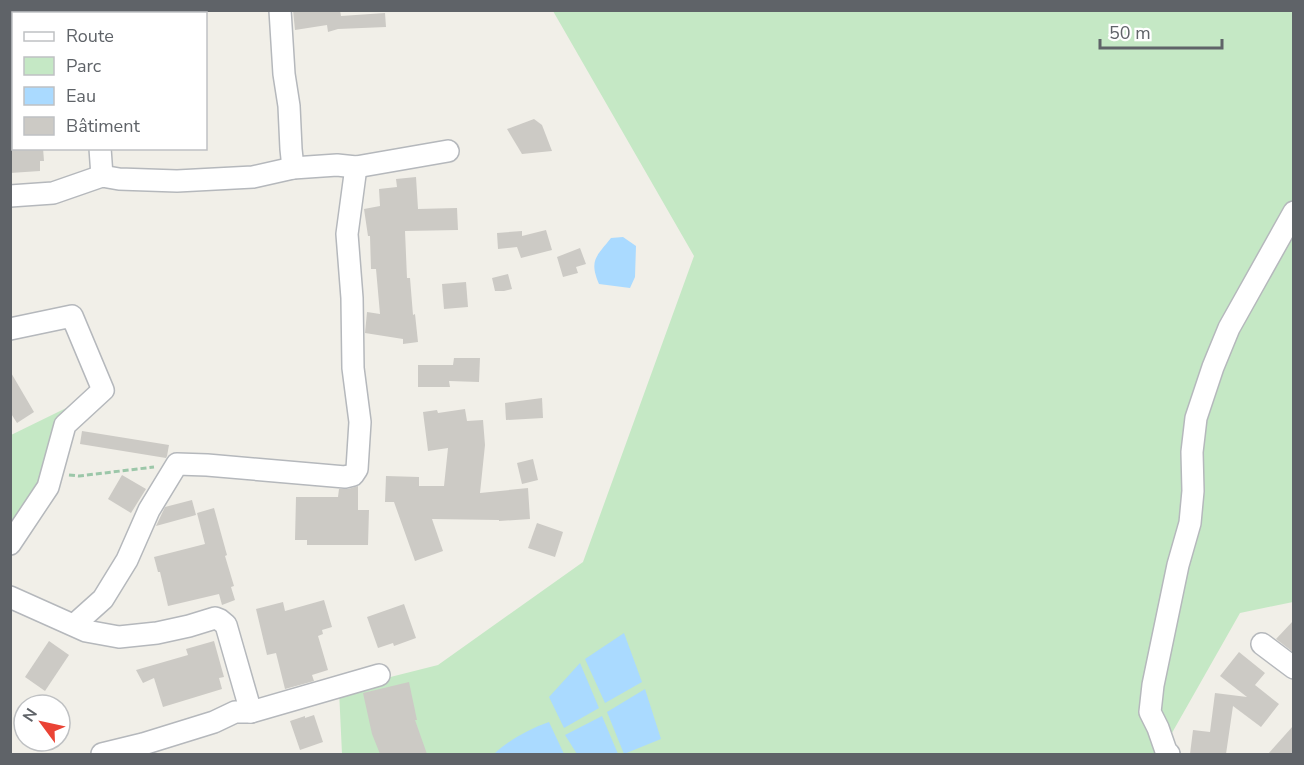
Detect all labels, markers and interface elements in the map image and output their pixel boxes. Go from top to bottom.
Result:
legend [12,12,207,150]
scale bar [1100,12,1222,50]
text: 50 m [1109,21,1151,45]
text: Route [66,24,114,48]
text: Parc [66,54,101,78]
text: Eau [66,84,96,108]
text: Bâtiment [66,114,140,138]
north arrow [12,693,72,753]
text: N [18,704,43,726]

